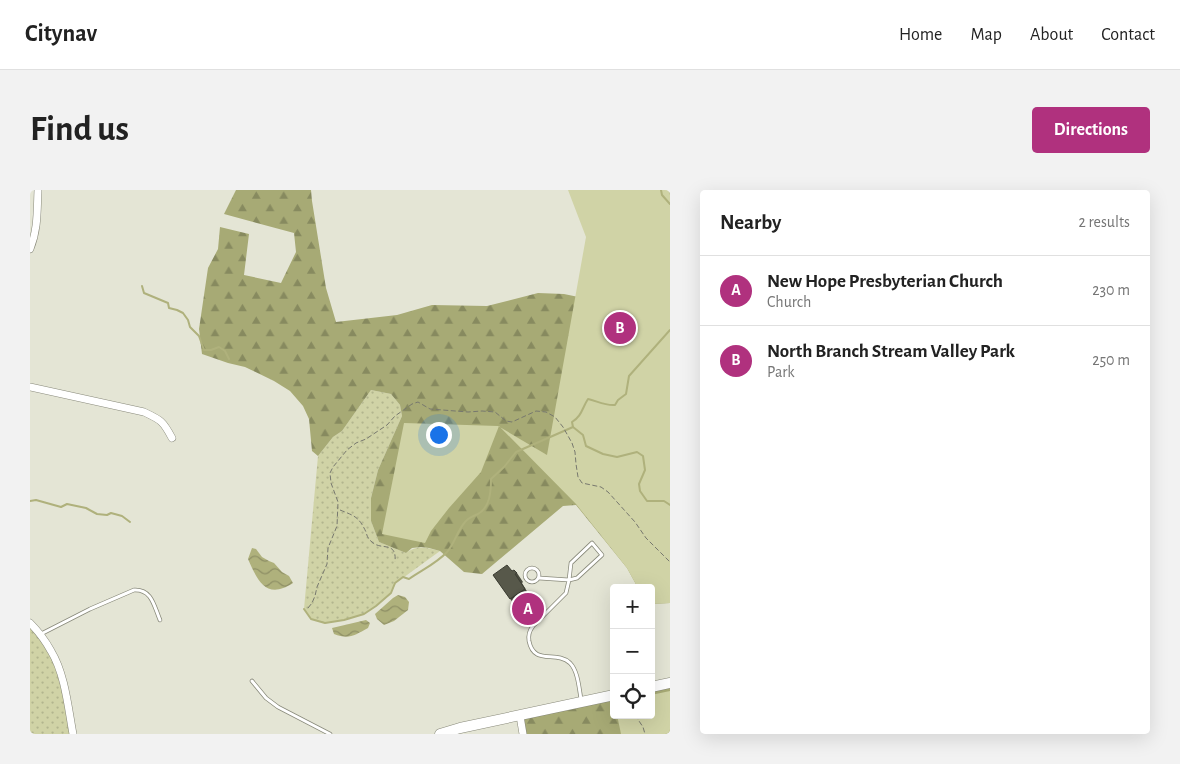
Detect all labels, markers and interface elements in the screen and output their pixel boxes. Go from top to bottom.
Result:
text: Citynav [25,22,97,46]
text: Home [899,26,942,44]
text: Map [970,26,1002,44]
text: About [1030,26,1073,44]
text: Contact [1101,26,1155,44]
button: Directions [1032,107,1150,153]
text: Find us [30,112,129,147]
text: Nearby [720,212,781,233]
text: 2 results [1078,214,1130,230]
text: New Hope Presbyterian Church [767,272,1003,291]
text: A [731,282,741,298]
text: 230 m [1092,282,1130,298]
text: Church [767,294,811,310]
pin: B [604,309,636,347]
text: North Branch Stream Valley Park [767,342,1015,361]
text: B [731,352,741,368]
text: 250 m [1092,352,1130,368]
text: Park [767,364,795,380]
your location [426,422,452,448]
map controls [610,584,655,719]
button: + [610,584,655,629]
pin: A [512,590,544,628]
button: − [610,629,655,674]
button: locate [610,674,655,719]

